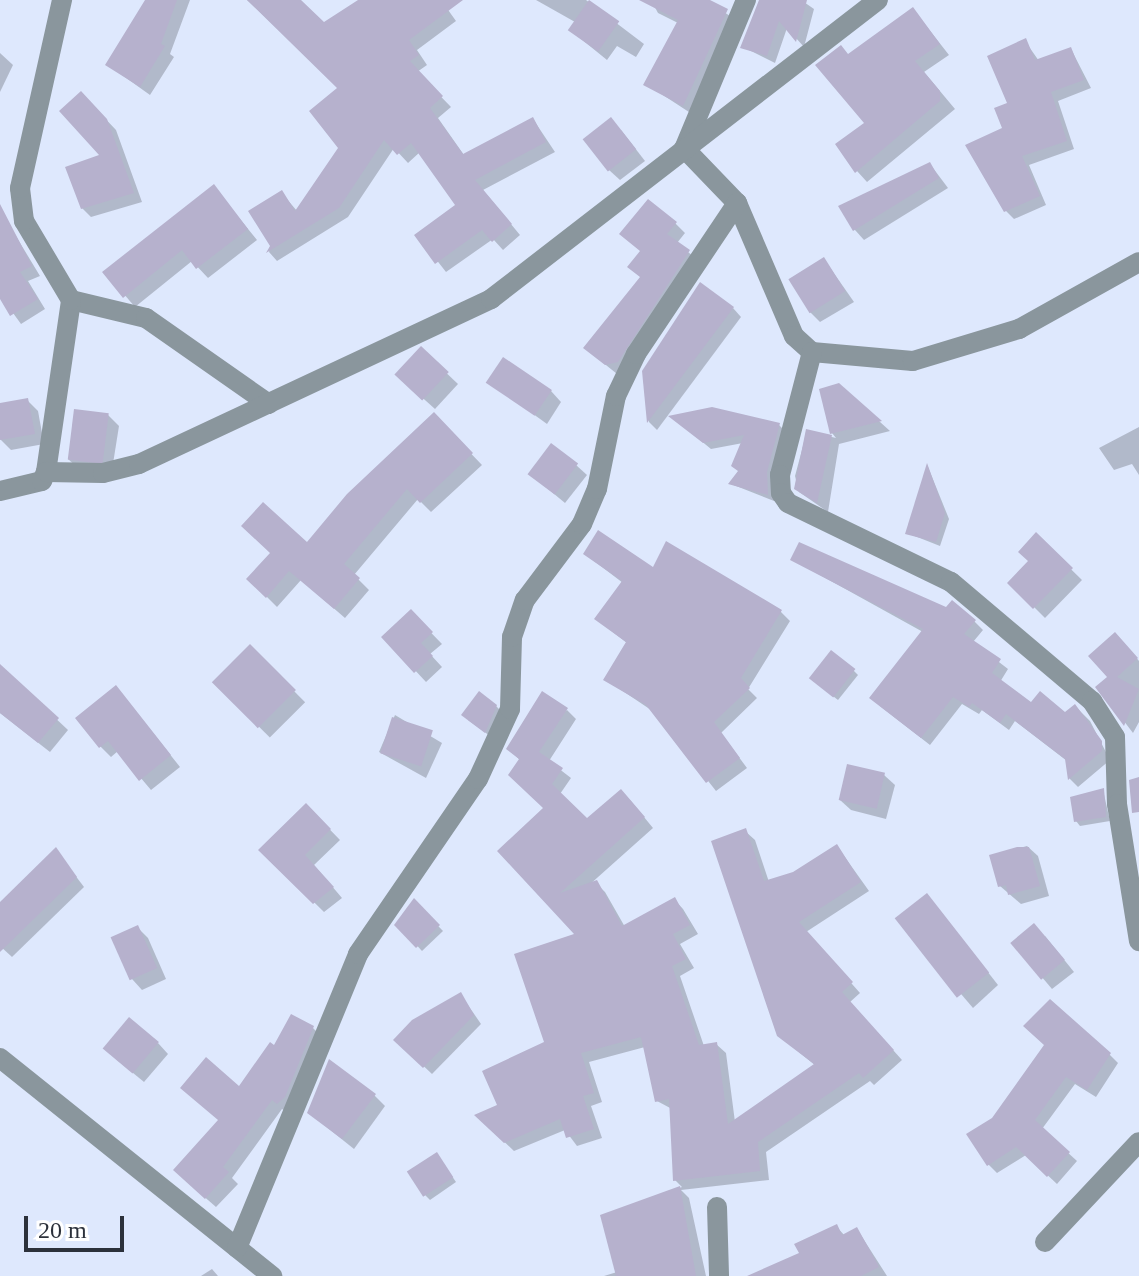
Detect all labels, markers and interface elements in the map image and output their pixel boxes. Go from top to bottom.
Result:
scale bar [28,1200,128,1250]
text: 20 m [38,1217,87,1243]

